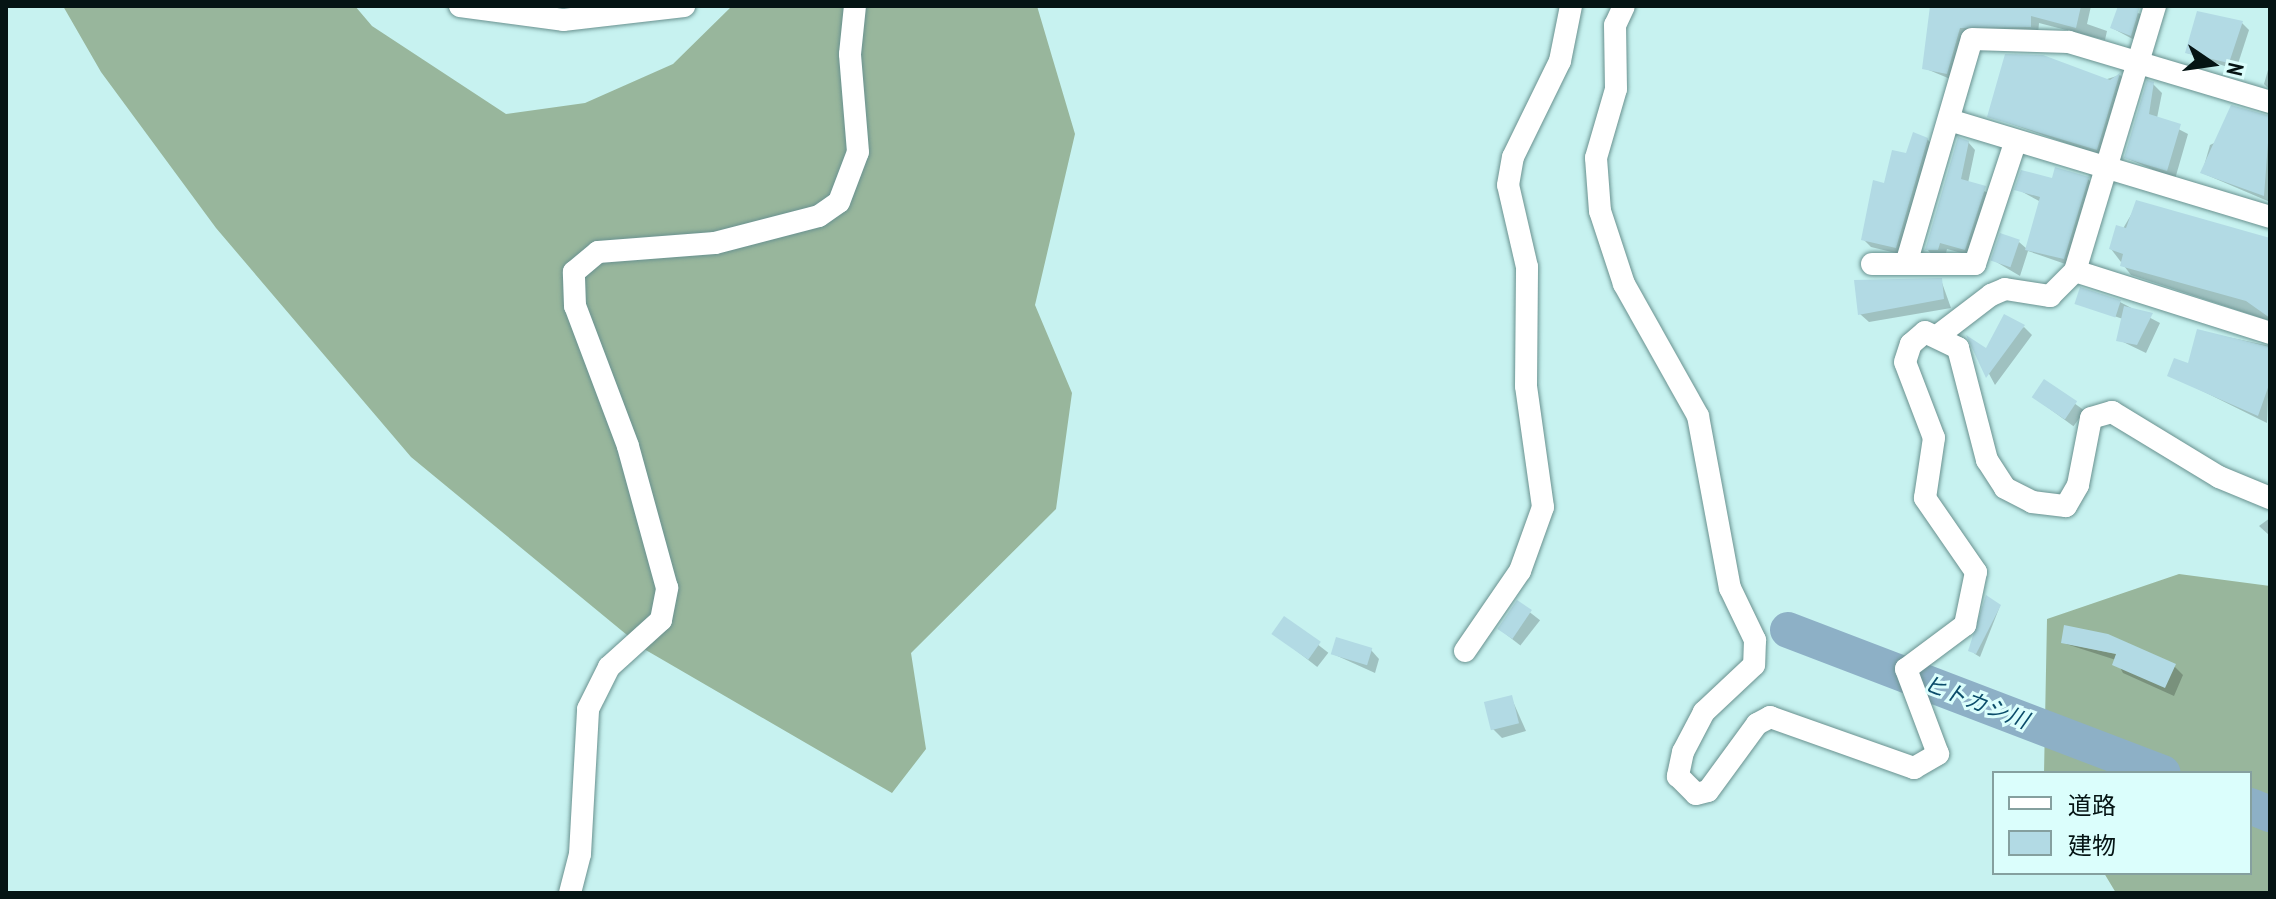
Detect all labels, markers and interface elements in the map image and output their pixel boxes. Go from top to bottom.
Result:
north arrow [2172,24,2252,104]
text: N [2220,60,2250,78]
water label: ヒトカシ川 [1920,670,2032,734]
legend [1992,771,2252,875]
text: 道路 [2068,790,2116,821]
text: 建物 [2068,830,2116,861]

